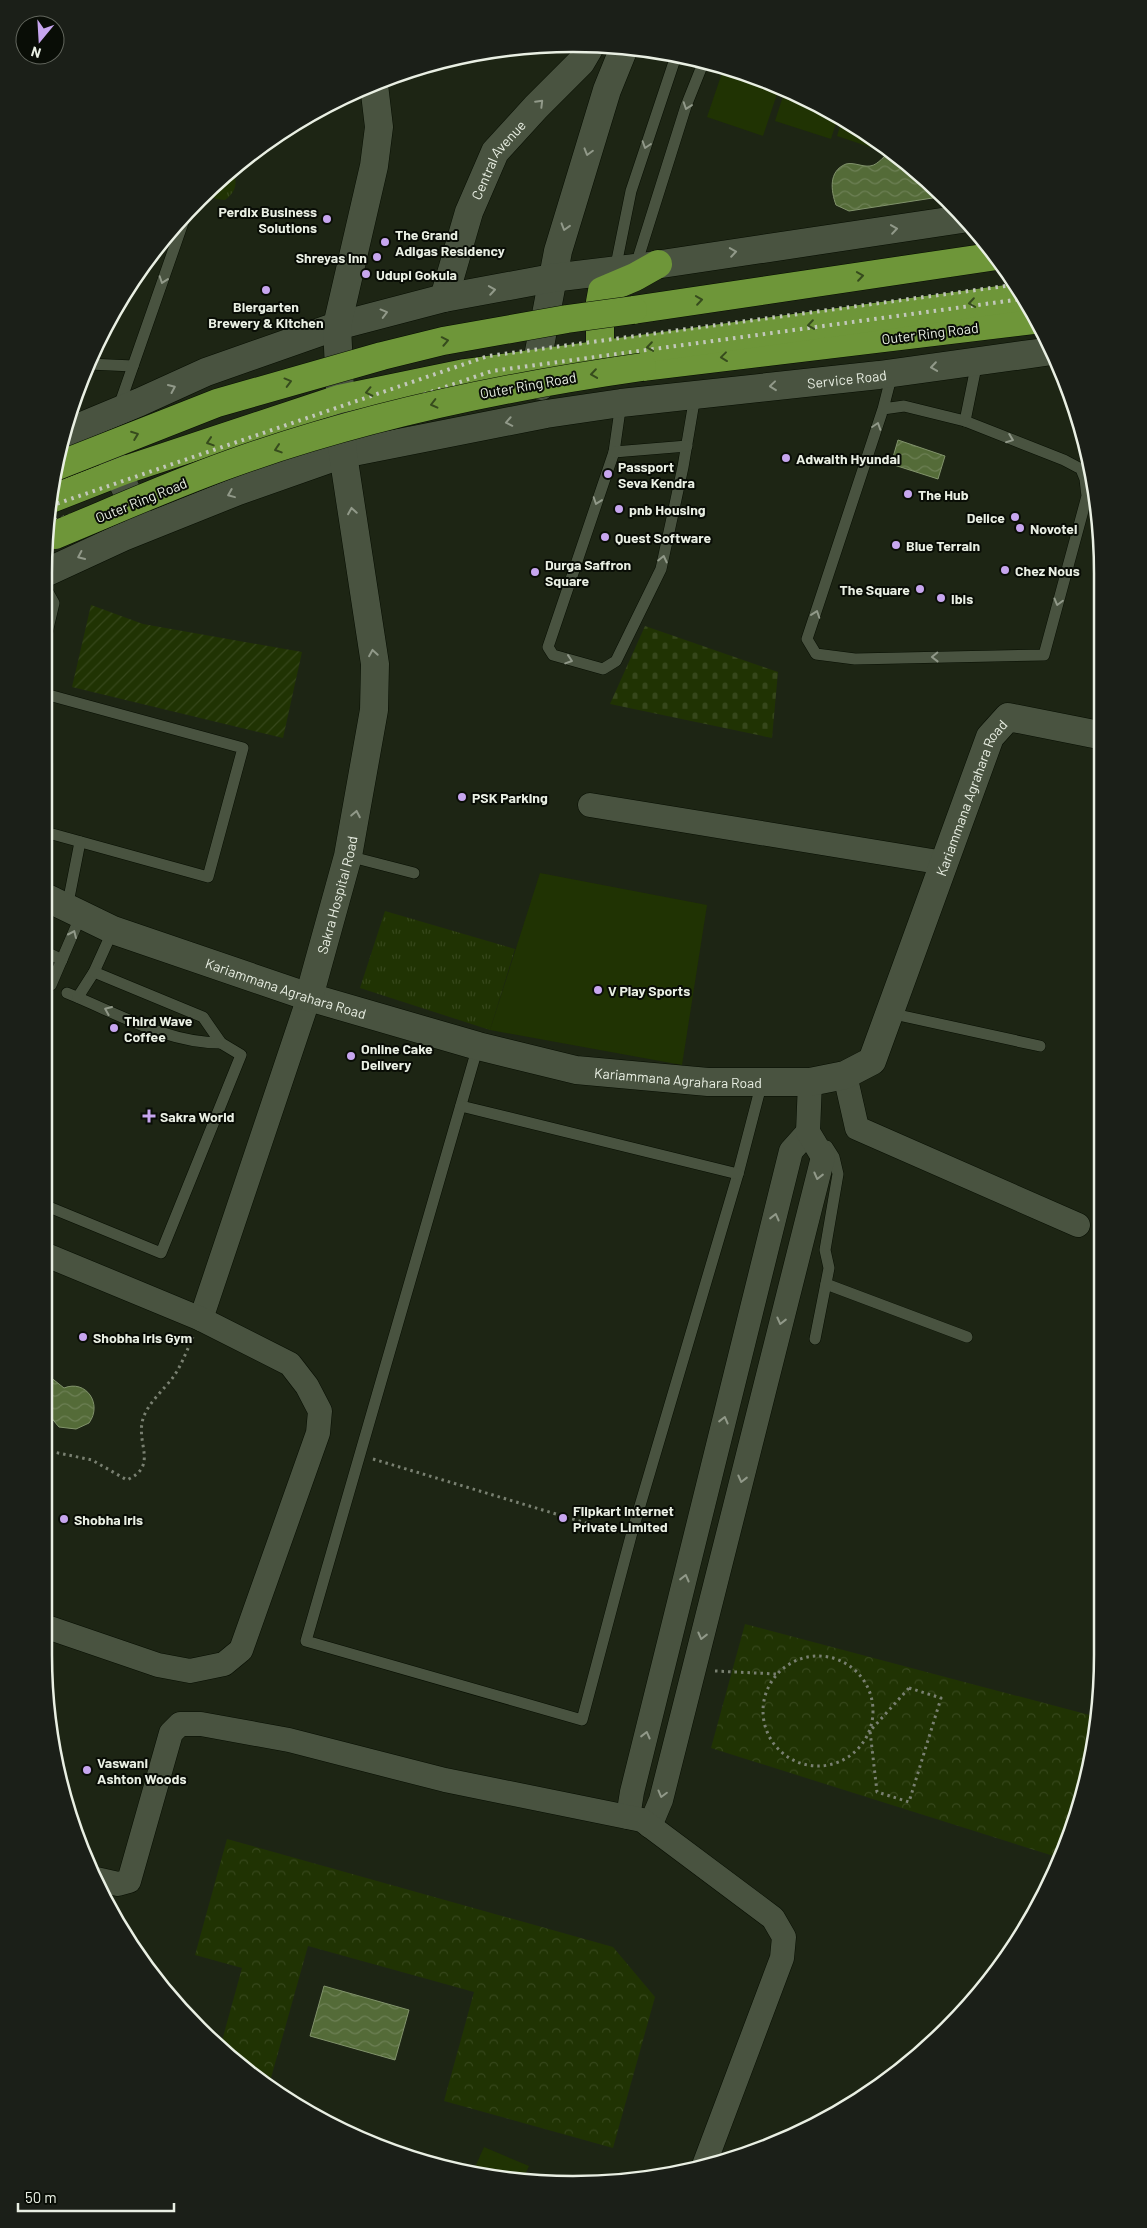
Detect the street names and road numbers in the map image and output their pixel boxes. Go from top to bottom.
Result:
street label: Central Avenue [467,116,529,202]
street label: Outer Ring Road [881,319,979,347]
street label: Service Road [806,366,888,391]
street label: Outer Ring Road [479,368,577,402]
street label: Outer Ring Road [93,474,189,526]
street label: Kariammana Agrahara Road [932,716,1010,878]
street label: Sakra Hospital Road [313,834,360,956]
street label: Kariammana Agrahara Road [203,954,368,1022]
street label: Kariammana Agrahara Road [594,1063,762,1091]

